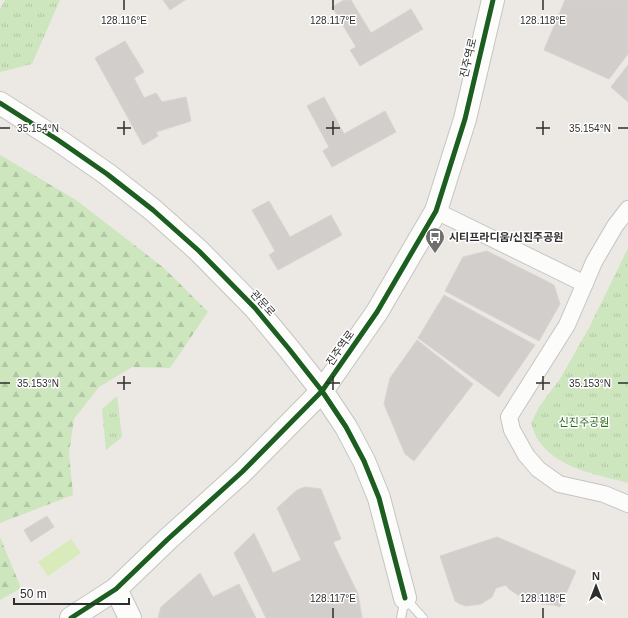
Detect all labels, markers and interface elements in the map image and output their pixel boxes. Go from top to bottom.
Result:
text: 128.116°E [101,15,147,26]
text: 128.117°E [310,15,356,26]
text: 128.118°E [520,15,566,26]
street label: 진주역로 [458,37,478,79]
text: 35.154°N [17,123,59,134]
text: 35.154°N [569,123,611,134]
bus stop icon: 시티프라디움/신진주공원 [424,226,446,254]
place label: 시티프라디움/신진주공원 [449,231,563,243]
street label: 관문로 [248,288,278,318]
street label: 진주역로 [323,328,357,368]
text: 35.153°N [17,378,59,389]
text: 35.153°N [569,378,611,389]
park label: 신진주공원 [559,416,609,428]
north arrow [576,566,616,606]
text: N [592,570,600,582]
scale bar [14,580,129,606]
text: 50 m [20,587,47,601]
text: 128.117°E [310,593,356,604]
text: 128.118°E [520,593,566,604]

